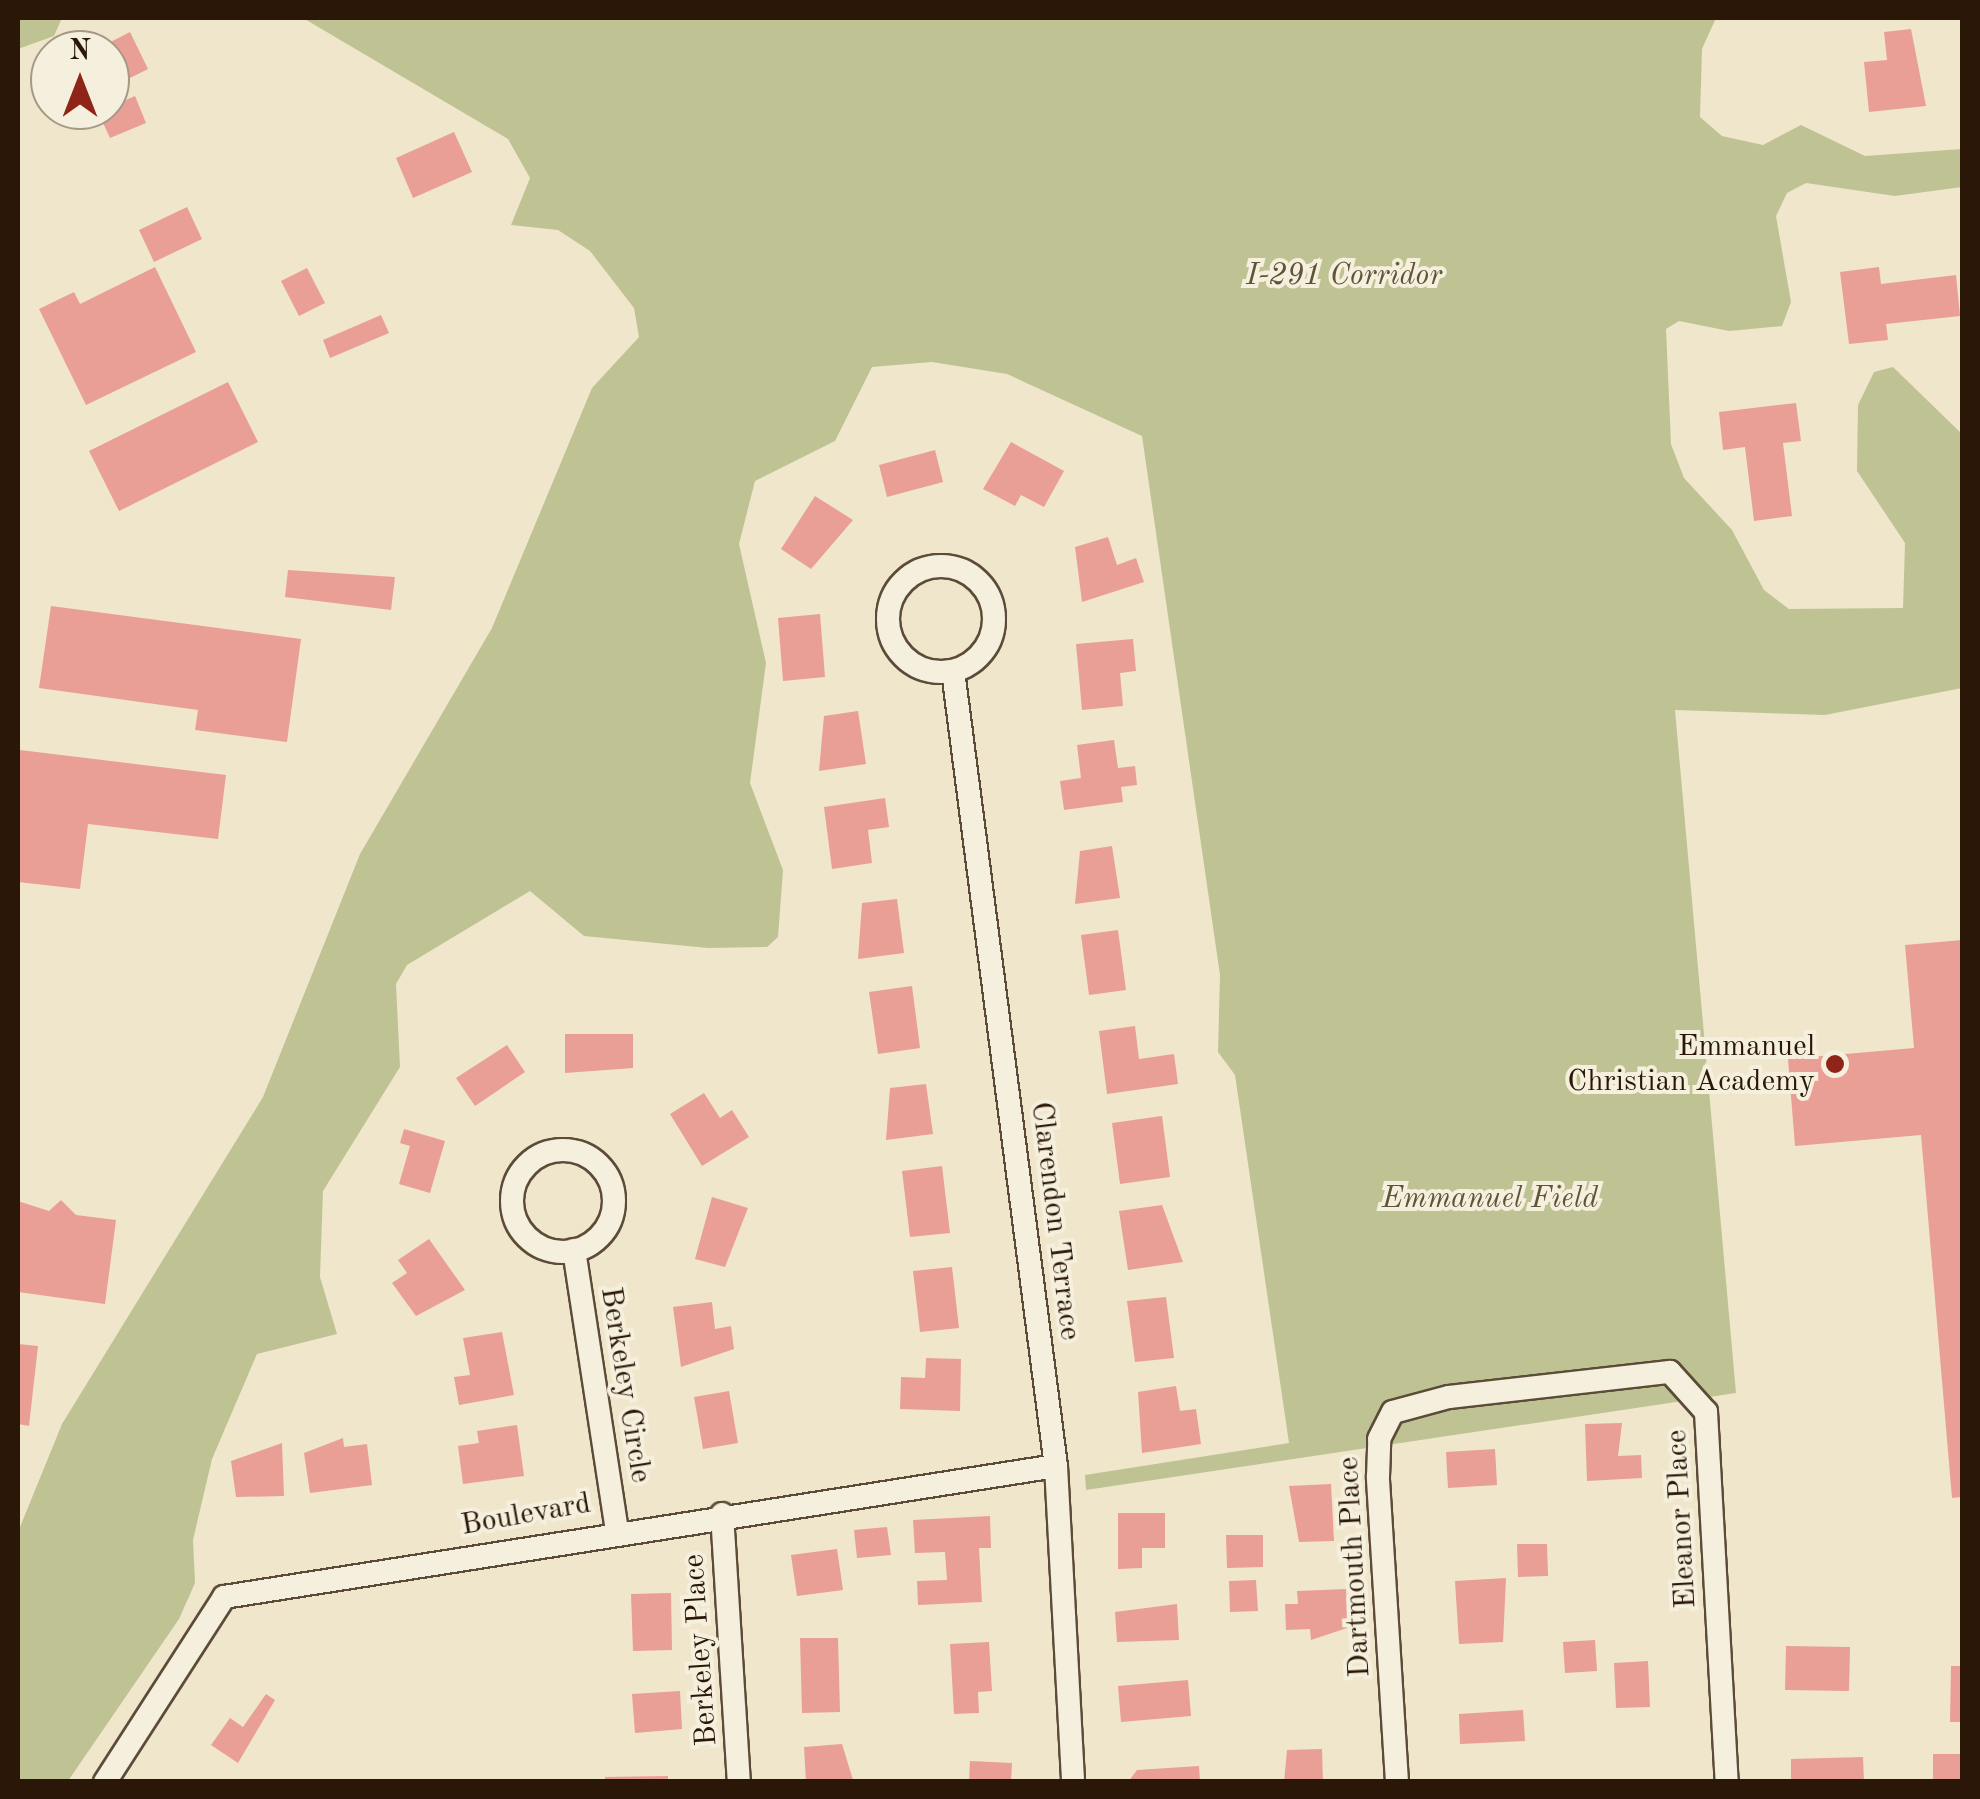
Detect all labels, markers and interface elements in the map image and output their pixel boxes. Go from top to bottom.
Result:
north arrow [30,30,130,130]
text: N [69,38,91,66]
park label: I-291 Corridor [1246,258,1442,294]
place label: Emmanuel Christian Academy [1567,1029,1815,1100]
marker: Emmanuel Christian Academy [1824,1053,1846,1075]
street label: Clarendon Terrace [1023,1100,1087,1342]
park label: Emmanuel Field [1382,1181,1598,1217]
street label: Berkeley Circle [592,1284,658,1486]
street label: Eleanor Place [1659,1428,1705,1610]
street label: Dartmouth Place [1331,1456,1379,1678]
street label: Boulevard [458,1486,594,1544]
street label: Berkeley Place [676,1553,726,1747]

